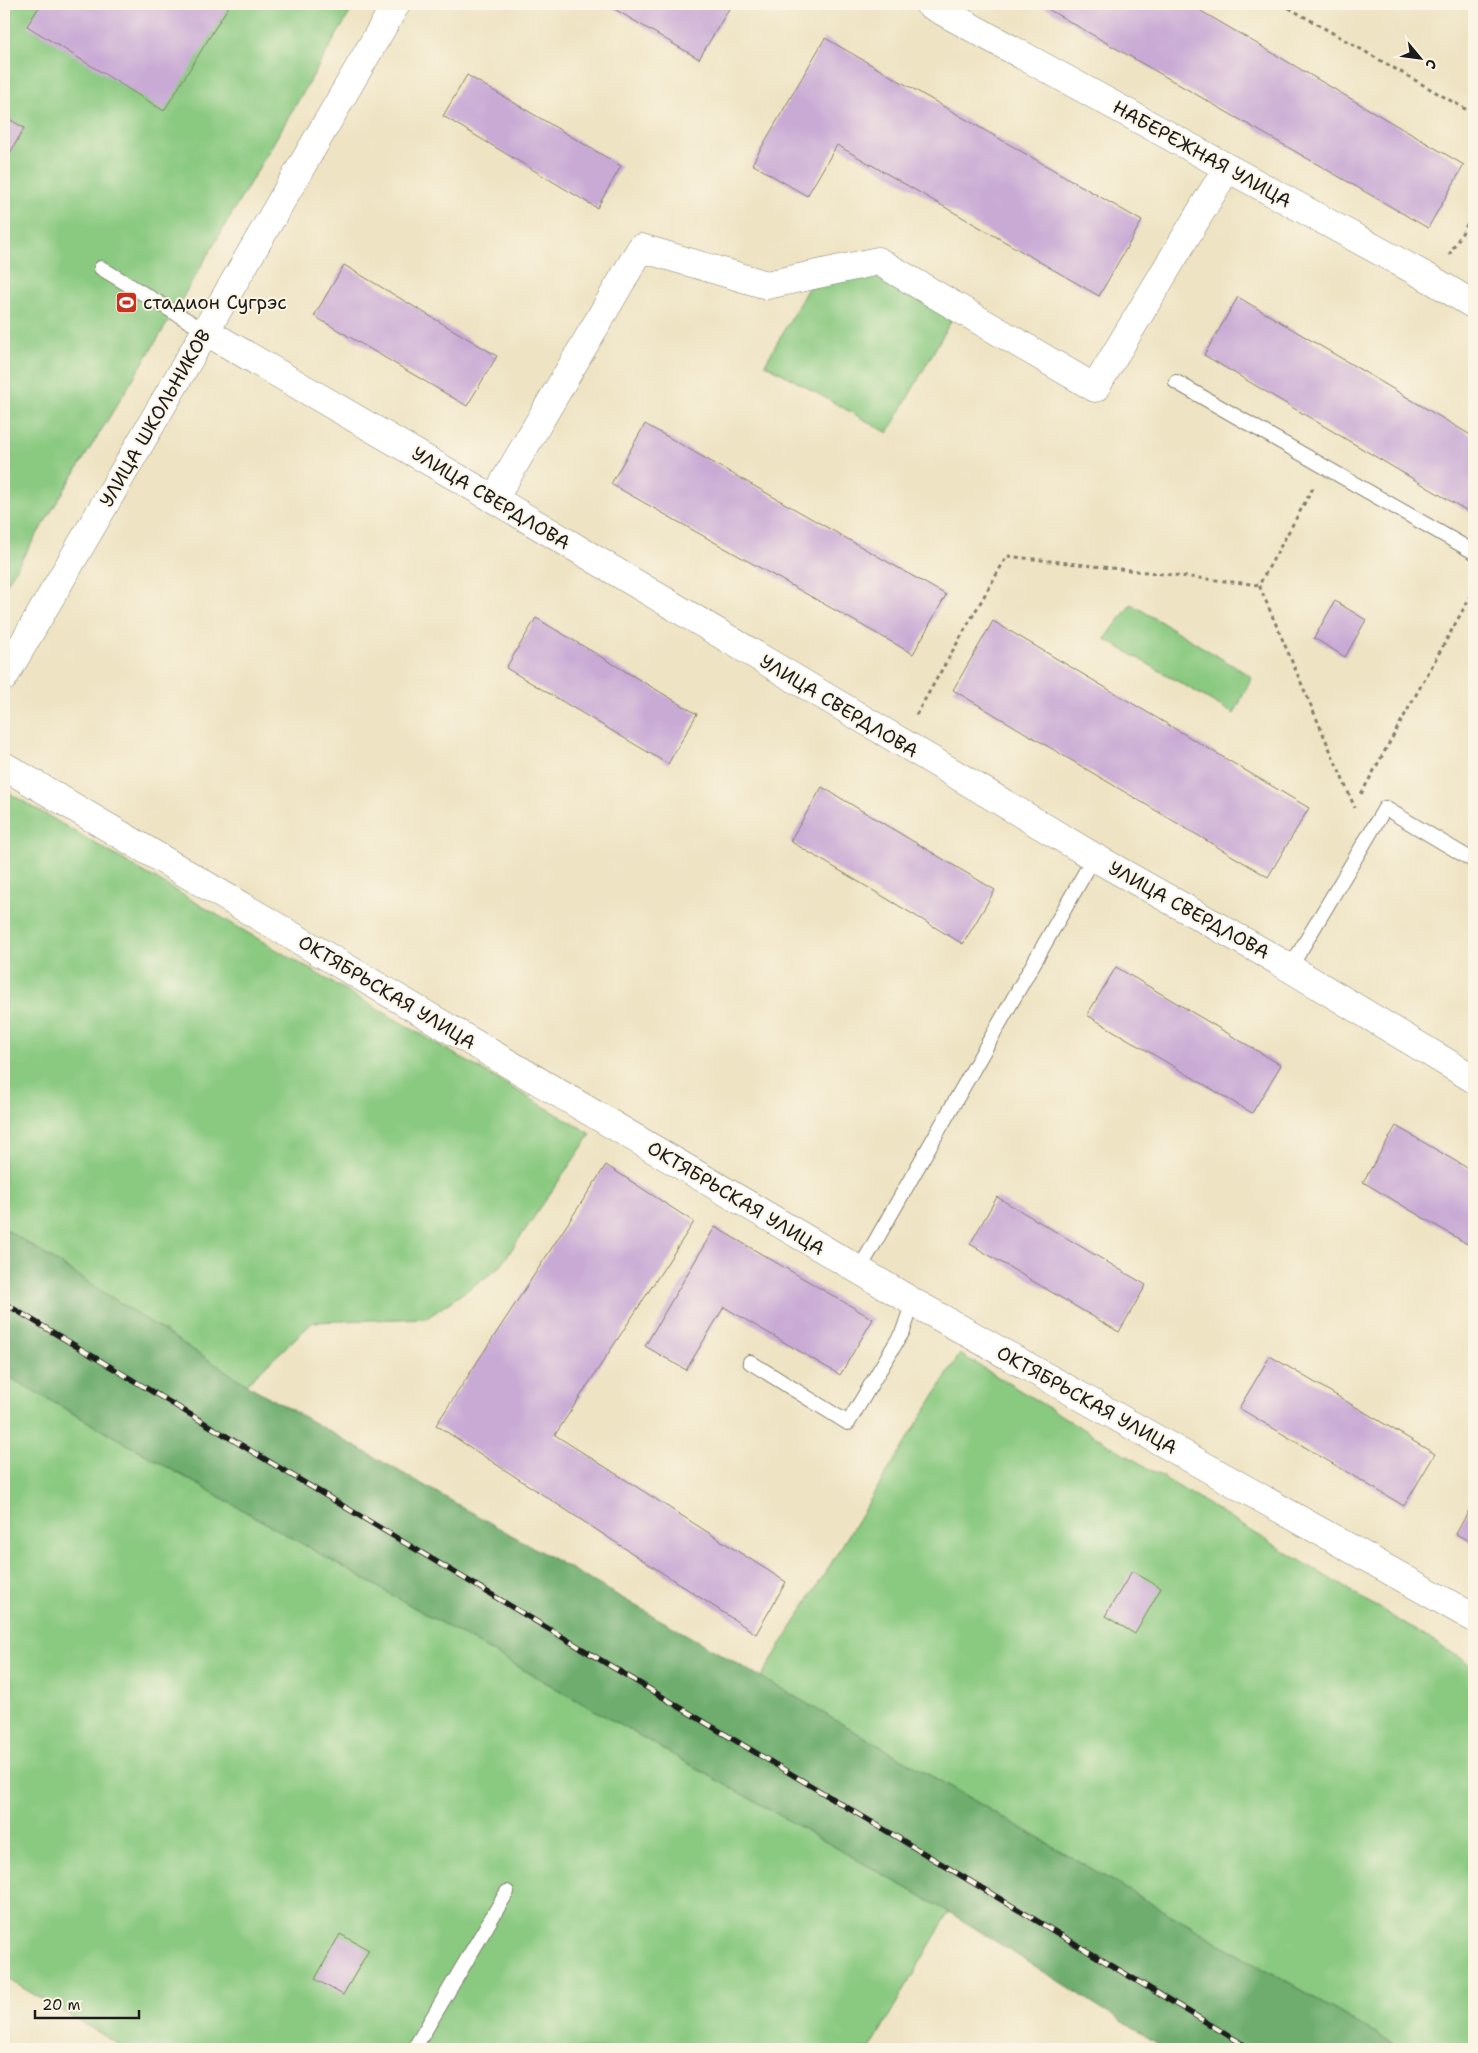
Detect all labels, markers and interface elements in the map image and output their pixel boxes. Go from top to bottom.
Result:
north arrow [1396,32,1446,82]
text: С [1421,56,1441,72]
street label: НАБЕРЕЖНАЯ УЛИЦА [1108,94,1296,214]
sports icon: стадион Сугрэс [115,290,139,314]
place label: стадион Сугрэс [143,290,287,315]
street label: УЛИЦА ШКОЛЬНИКОВ [94,324,216,512]
street label: УЛИЦА СВЕРДЛОВА [407,441,575,555]
street label: УЛИЦА СВЕРДЛОВА [755,649,923,763]
street label: УЛИЦА СВЕРДЛОВА [1104,855,1274,965]
street label: ОКТЯБРЬСКАЯ УЛИЦА [294,929,480,1055]
street label: ОКТЯБРЬСКАЯ УЛИЦА [643,1135,829,1261]
street label: ОКТЯБРЬСКАЯ УЛИЦА [992,1340,1182,1460]
scale bar [35,1988,139,2020]
text: 20 m [42,1995,81,2015]

